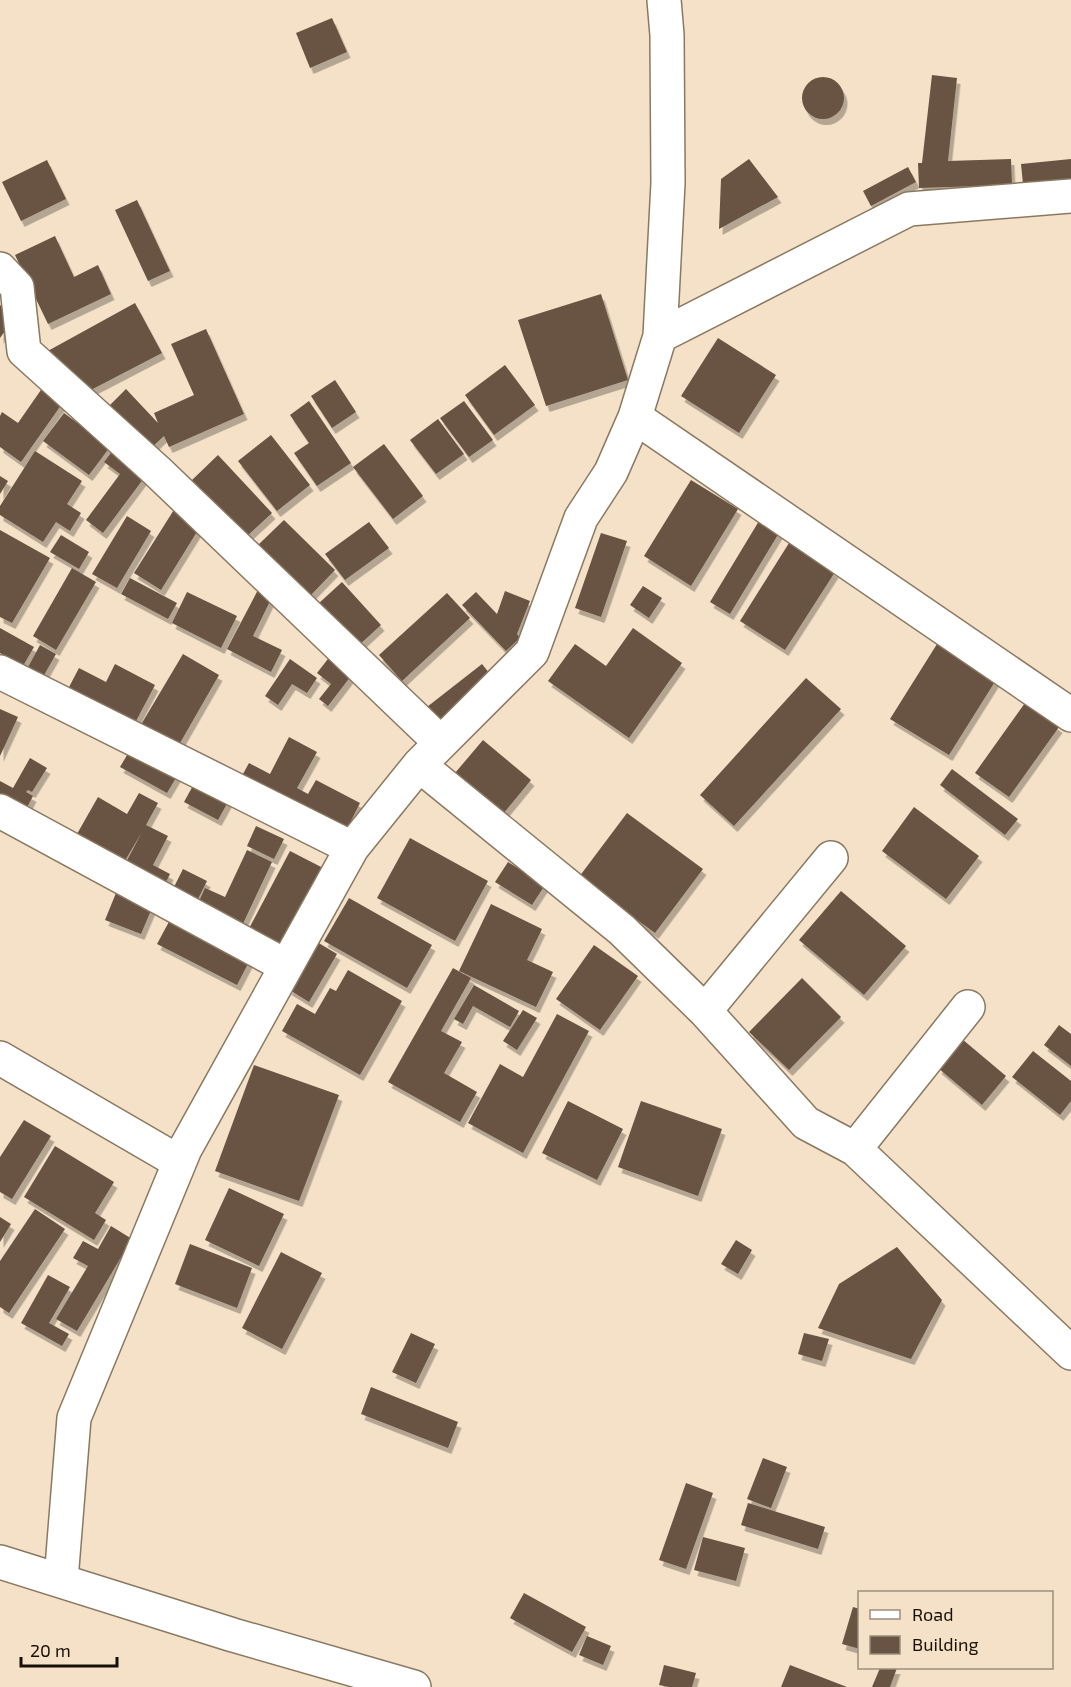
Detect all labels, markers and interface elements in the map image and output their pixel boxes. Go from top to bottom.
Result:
legend [858,1591,1053,1669]
text: Road [912,1603,953,1625]
scale bar [21,1630,117,1668]
text: Building [912,1633,979,1655]
text: 20 m [30,1639,71,1661]

